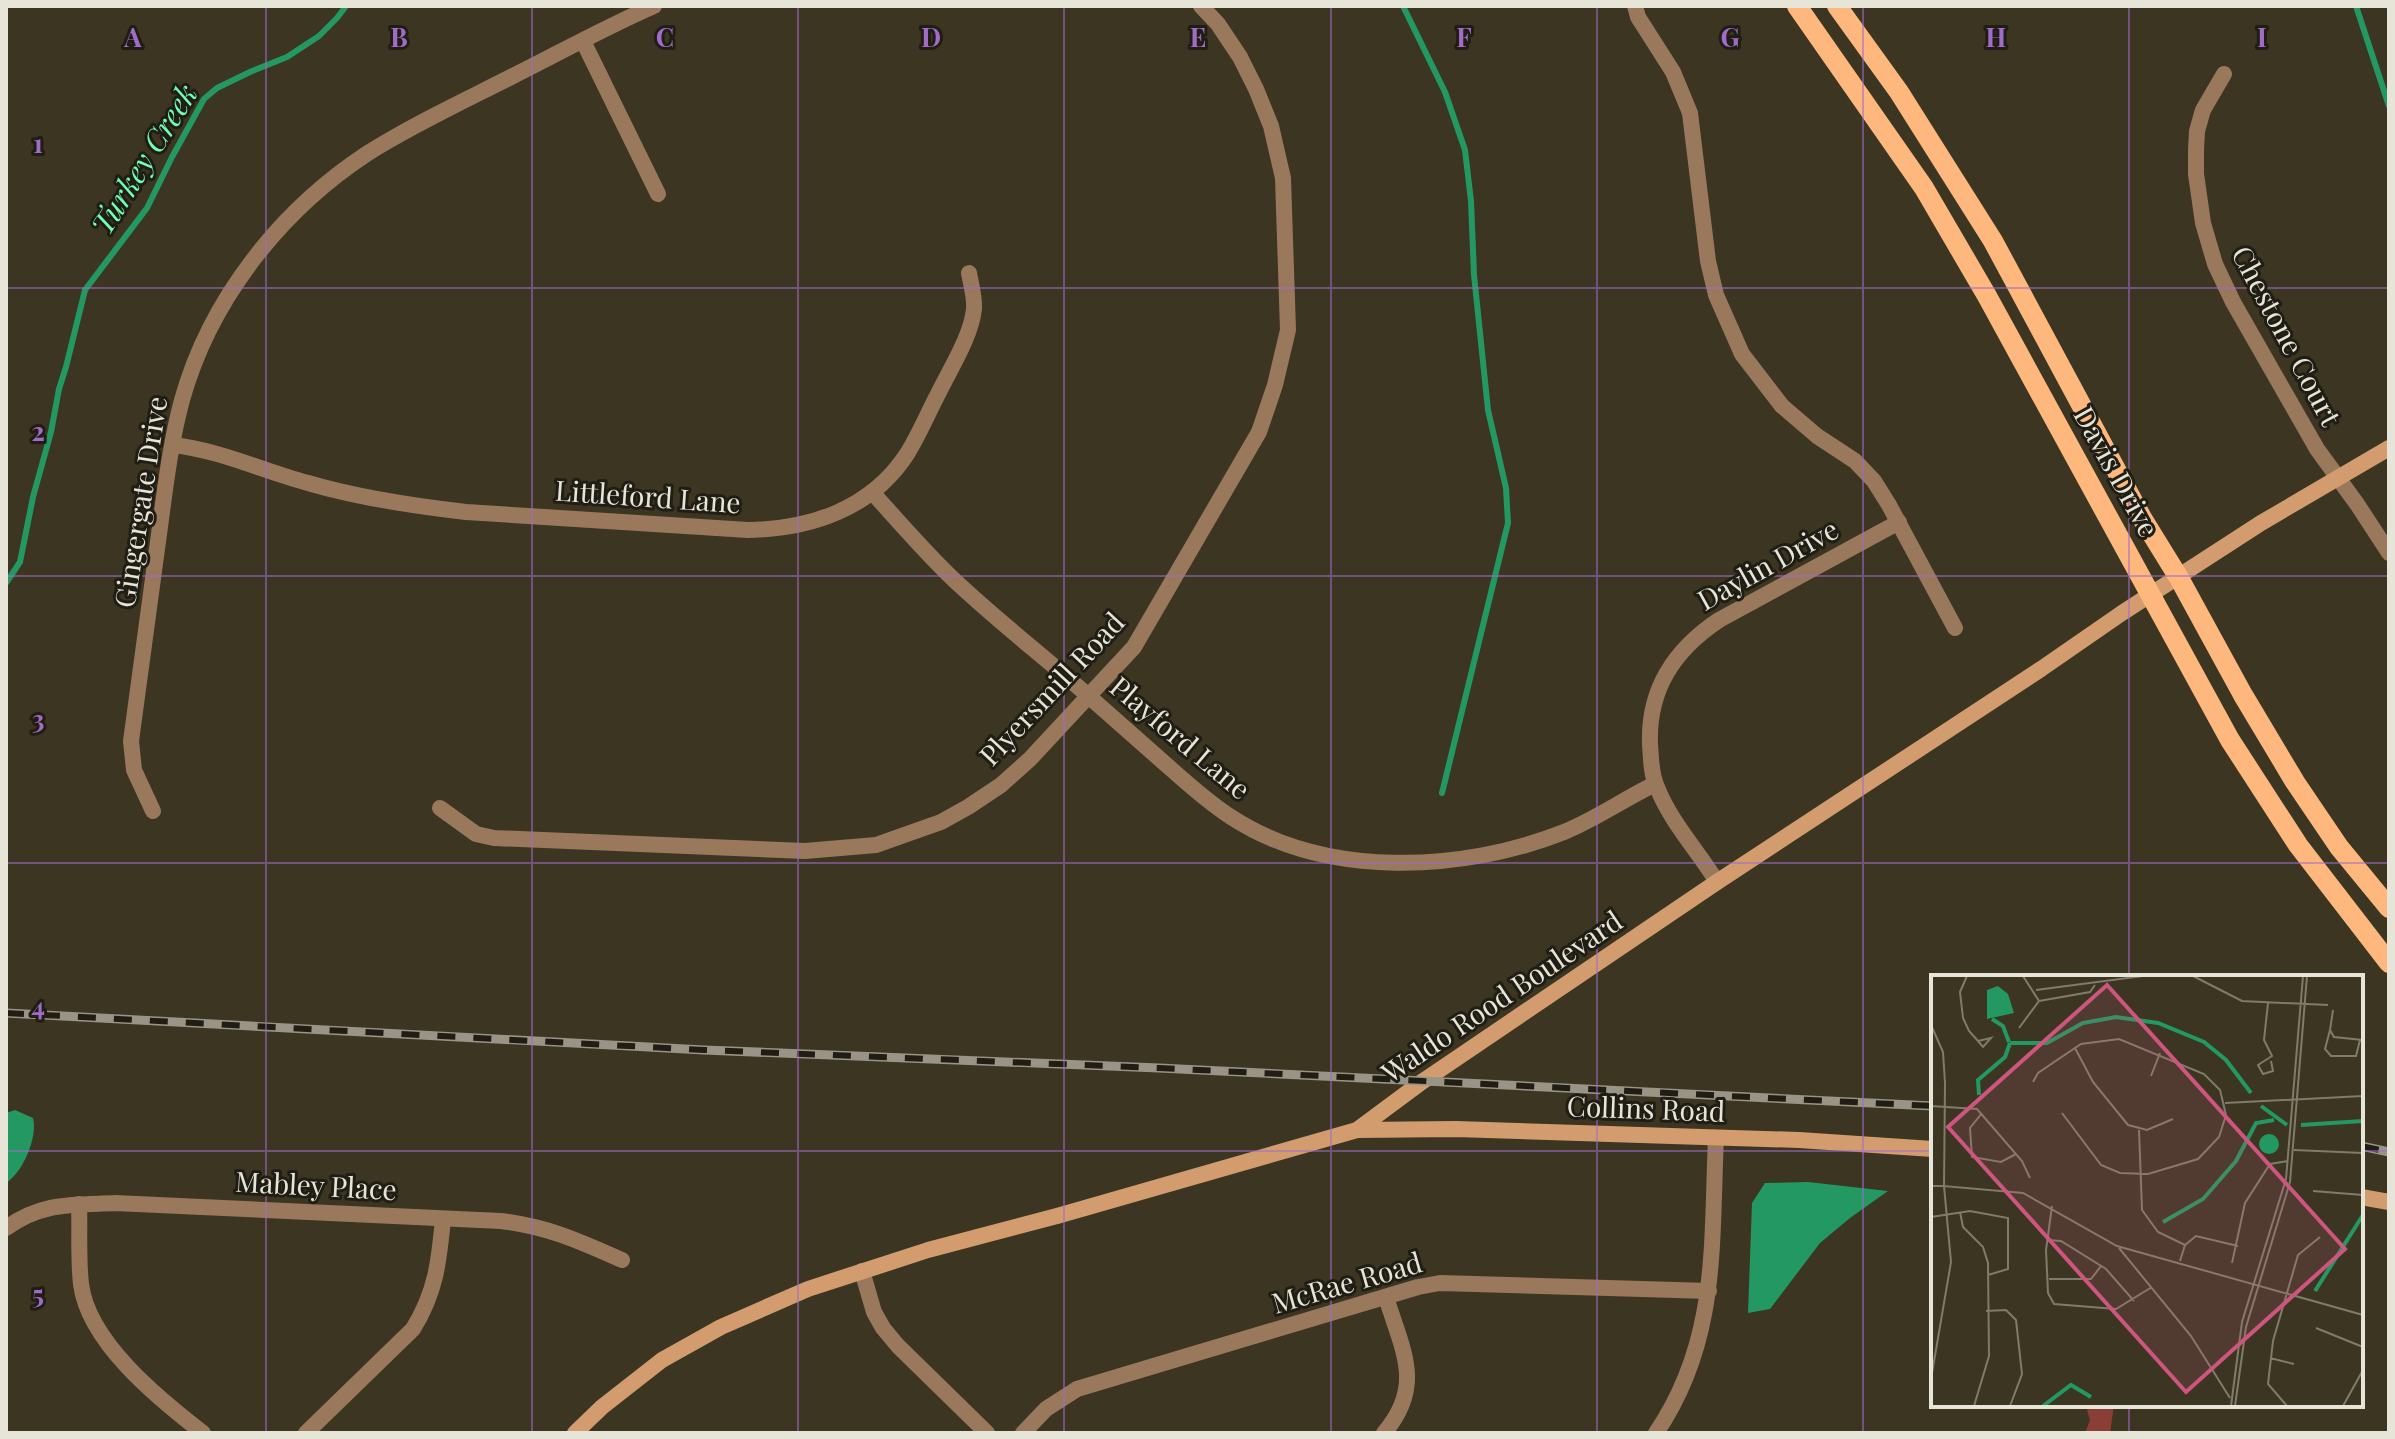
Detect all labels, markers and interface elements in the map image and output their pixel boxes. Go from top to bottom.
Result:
text: A [123,19,142,54]
text: B [390,19,408,54]
text: C [656,19,674,54]
text: D [921,19,941,54]
text: E [1190,19,1206,54]
text: F [1456,19,1472,54]
text: G [1720,19,1740,54]
text: H [1986,19,2006,54]
text: I [2257,19,2267,54]
water label: Turkey Creek [81,76,206,242]
text: 1 [33,125,43,160]
street label: Chestone Court [2224,239,2351,433]
street label: Gingergate Drive [105,393,174,610]
street label: Davis Drive [2066,399,2168,543]
text: 2 [31,413,45,448]
street label: Littleford Lane [554,471,742,520]
street label: Daylin Drive [1690,510,1844,618]
street label: Plyersmill Road [970,603,1132,773]
street label: Playford Lane [1103,667,1259,806]
text: 3 [32,701,44,736]
street label: Waldo Rood Boulevard [1373,901,1629,1091]
inset map [1931,975,2363,1407]
text: 4 [31,988,45,1023]
street label: Collins Road [1566,1086,1726,1129]
street label: Mabley Place [234,1162,398,1207]
street label: McRae Road [1267,1242,1426,1321]
text: 5 [32,1276,44,1311]

